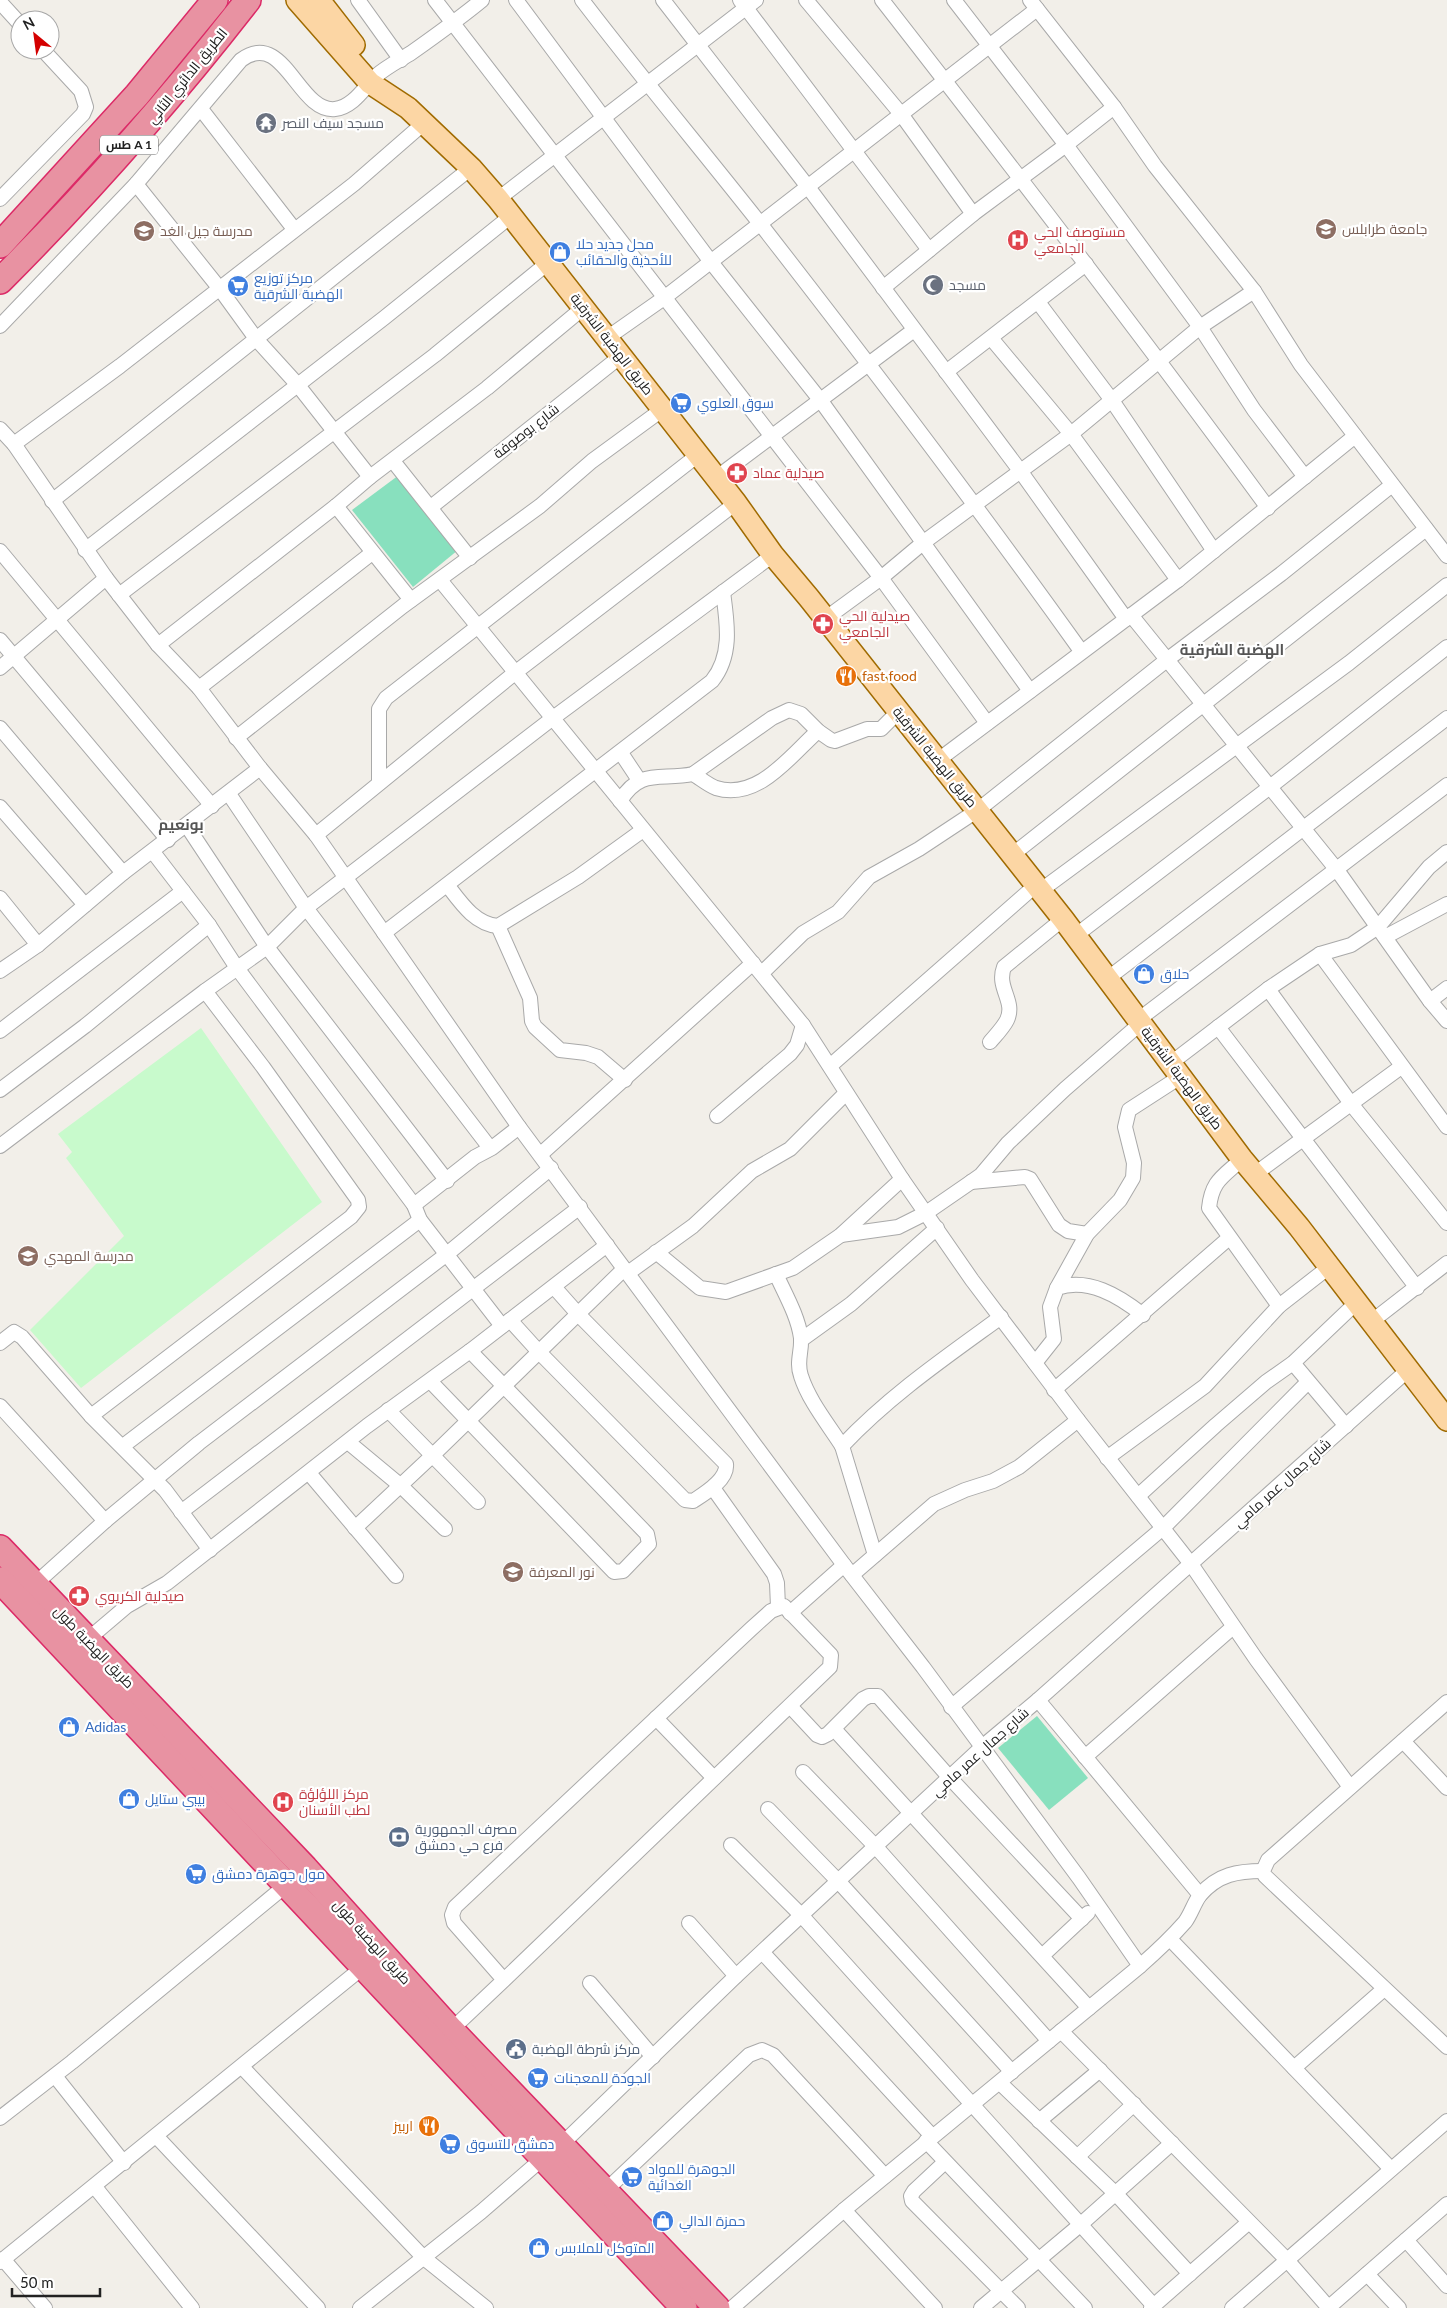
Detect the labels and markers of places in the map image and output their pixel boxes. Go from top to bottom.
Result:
temple icon: مسجد سيف النصر [254,111,278,135]
place label: مسجد سيف النصر [281,114,384,131]
school or university icon: جامعة طرابلس [1314,217,1338,241]
school or university icon: مدرسة جيل الغد [132,219,156,243]
place label: جامعة طرابلس [1342,220,1427,237]
place label: مدرسة جيل الغد [160,222,253,239]
place label: مستوصف الحي الجامعي [1034,223,1126,260]
hospital icon: مستوصف الحي الجامعي [1006,228,1030,252]
place label: محل جديد حلا للأحذية والحقائب [576,235,672,268]
shop icon: محل جديد حلا للأحذية والحقائب [548,240,572,264]
place label: مركز توزيع الهضبة الشرقية [254,269,343,302]
mosque icon: مسجد [921,273,945,297]
supermarket icon: مركز توزيع الهضبة الشرقية [226,274,250,298]
place label: مسجد [949,276,986,293]
supermarket icon: سوق العلوي [669,391,693,415]
place label: سوق العلوي [697,394,774,415]
pharmacy icon: صيدلية عماد [725,461,749,485]
place label: صيدلية عماد [753,464,824,481]
place label: صيدلية الحي الجامعي [839,607,910,644]
pharmacy icon: صيدلية الحي الجامعي [811,612,835,636]
restaurant icon: fast food [834,664,858,688]
place label: fast food [862,667,917,684]
shop icon: حلاق [1132,962,1156,986]
place label: حلاق [1160,965,1189,983]
school or university icon: مدرسة المهدي [16,1244,40,1268]
place label: مدرسة المهدي [44,1247,134,1268]
school or university icon: نور المعرفة [501,1560,525,1584]
place label: نور المعرفة [529,1563,595,1580]
pharmacy icon: صيدلية الكريوي [67,1584,91,1608]
place label: صيدلية الكريوي [95,1587,184,1608]
shop icon: Adidas [57,1715,81,1739]
place label: Adidas [85,1718,126,1735]
place label: مركز اللؤلؤة لطب الأسنان [299,1785,370,1818]
shop icon: بيبي ستايل [117,1787,141,1811]
place label: بيبي ستايل [145,1790,205,1811]
hospital icon: مركز اللؤلؤة لطب الأسنان [271,1790,295,1814]
place label: مصرف الجمهورية فرع حي دمشق [415,1820,517,1857]
bank icon: مصرف الجمهورية فرع حي دمشق [387,1825,411,1849]
supermarket icon: مول جوهرة دمشق [184,1862,208,1886]
place label: مول جوهرة دمشق [212,1865,325,1883]
public building icon: مركز شرطة الهضبة [504,2037,528,2061]
place label: مركز شرطة الهضبة [532,2040,640,2057]
supermarket icon: الجودة للمعجنات [526,2066,550,2090]
place label: الجودة للمعجنات [554,2069,651,2086]
restaurant icon: اربيز [417,2114,441,2138]
place label: اربيز [392,2117,413,2134]
supermarket icon: دمشق للتسوق [438,2132,462,2156]
place label: دمشق للتسوق [466,2135,554,2153]
place label: الجوهرة للمواد الغدائية [648,2160,735,2193]
supermarket icon: الجوهرة للمواد الغدائية [620,2165,644,2189]
shop icon: حمزة الدالي [651,2209,675,2233]
place label: حمزة الدالي [679,2212,745,2233]
shop icon: المتوكل للملابس [527,2236,551,2260]
place label: المتوكل للملابس [555,2239,655,2256]

